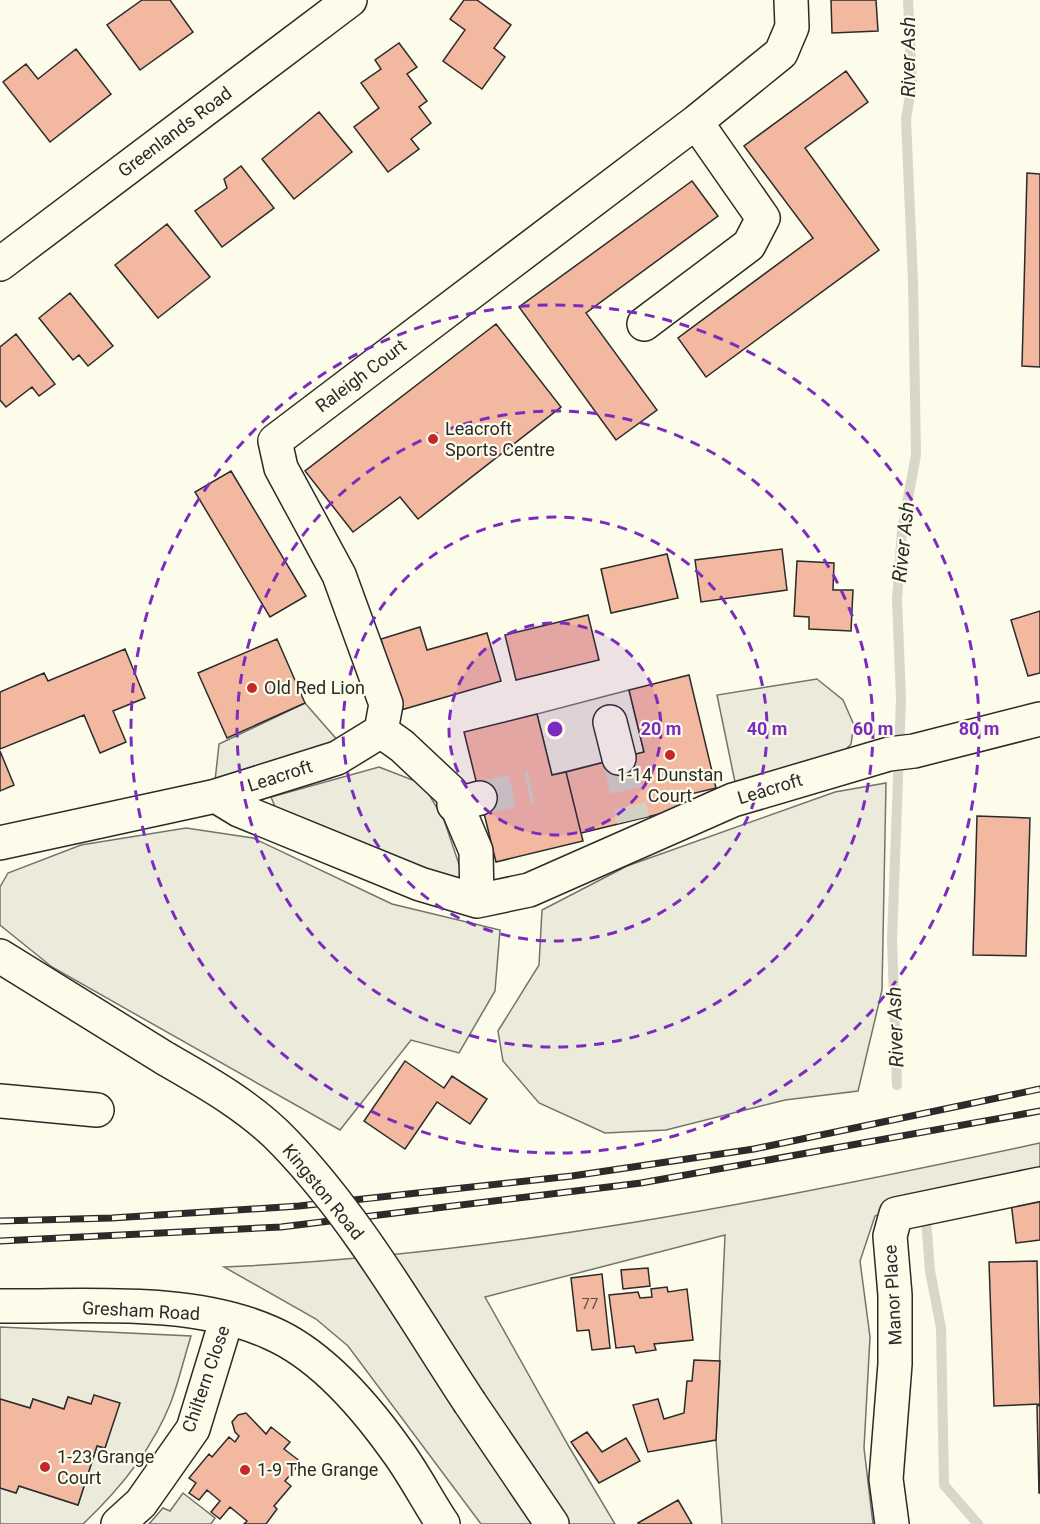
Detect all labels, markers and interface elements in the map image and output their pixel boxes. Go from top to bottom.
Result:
water label: River Ash [896,16,920,98]
street label: Greenlands Road [114,82,236,181]
street label: Raleigh Court [311,335,410,416]
place label: Leacroft Sports Centre [445,418,555,460]
marker: Leacroft Sports Centre [426,432,440,446]
water label: River Ash [887,500,919,584]
place label: Old Red Lion [264,677,365,698]
marker: Old Red Lion [245,681,259,695]
text: 20 m [641,718,681,739]
text: 40 m [747,718,787,739]
text: 60 m [853,718,893,739]
text: 80 m [959,718,999,739]
centre of rings [545,719,565,739]
marker: 1-14 Dunstan Court [663,748,677,762]
street label: Leacroft [245,755,315,796]
place label: 1-14 Dunstan Court [617,764,723,806]
street label: Leacroft [735,769,805,808]
water label: River Ash [882,986,908,1068]
street label: Kingston Road [279,1140,368,1244]
street label: Manor Place [879,1244,906,1346]
house number: 77 [582,1295,598,1313]
street label: Gresham Road [81,1297,201,1324]
street label: Chiltern Close [177,1323,234,1435]
place label: 1-23 Grange Court [57,1446,154,1488]
place label: 1-9 The Grange [257,1459,378,1480]
marker: 1-23 Grange Court [38,1460,52,1474]
marker: 1-9 The Grange [238,1463,252,1477]

